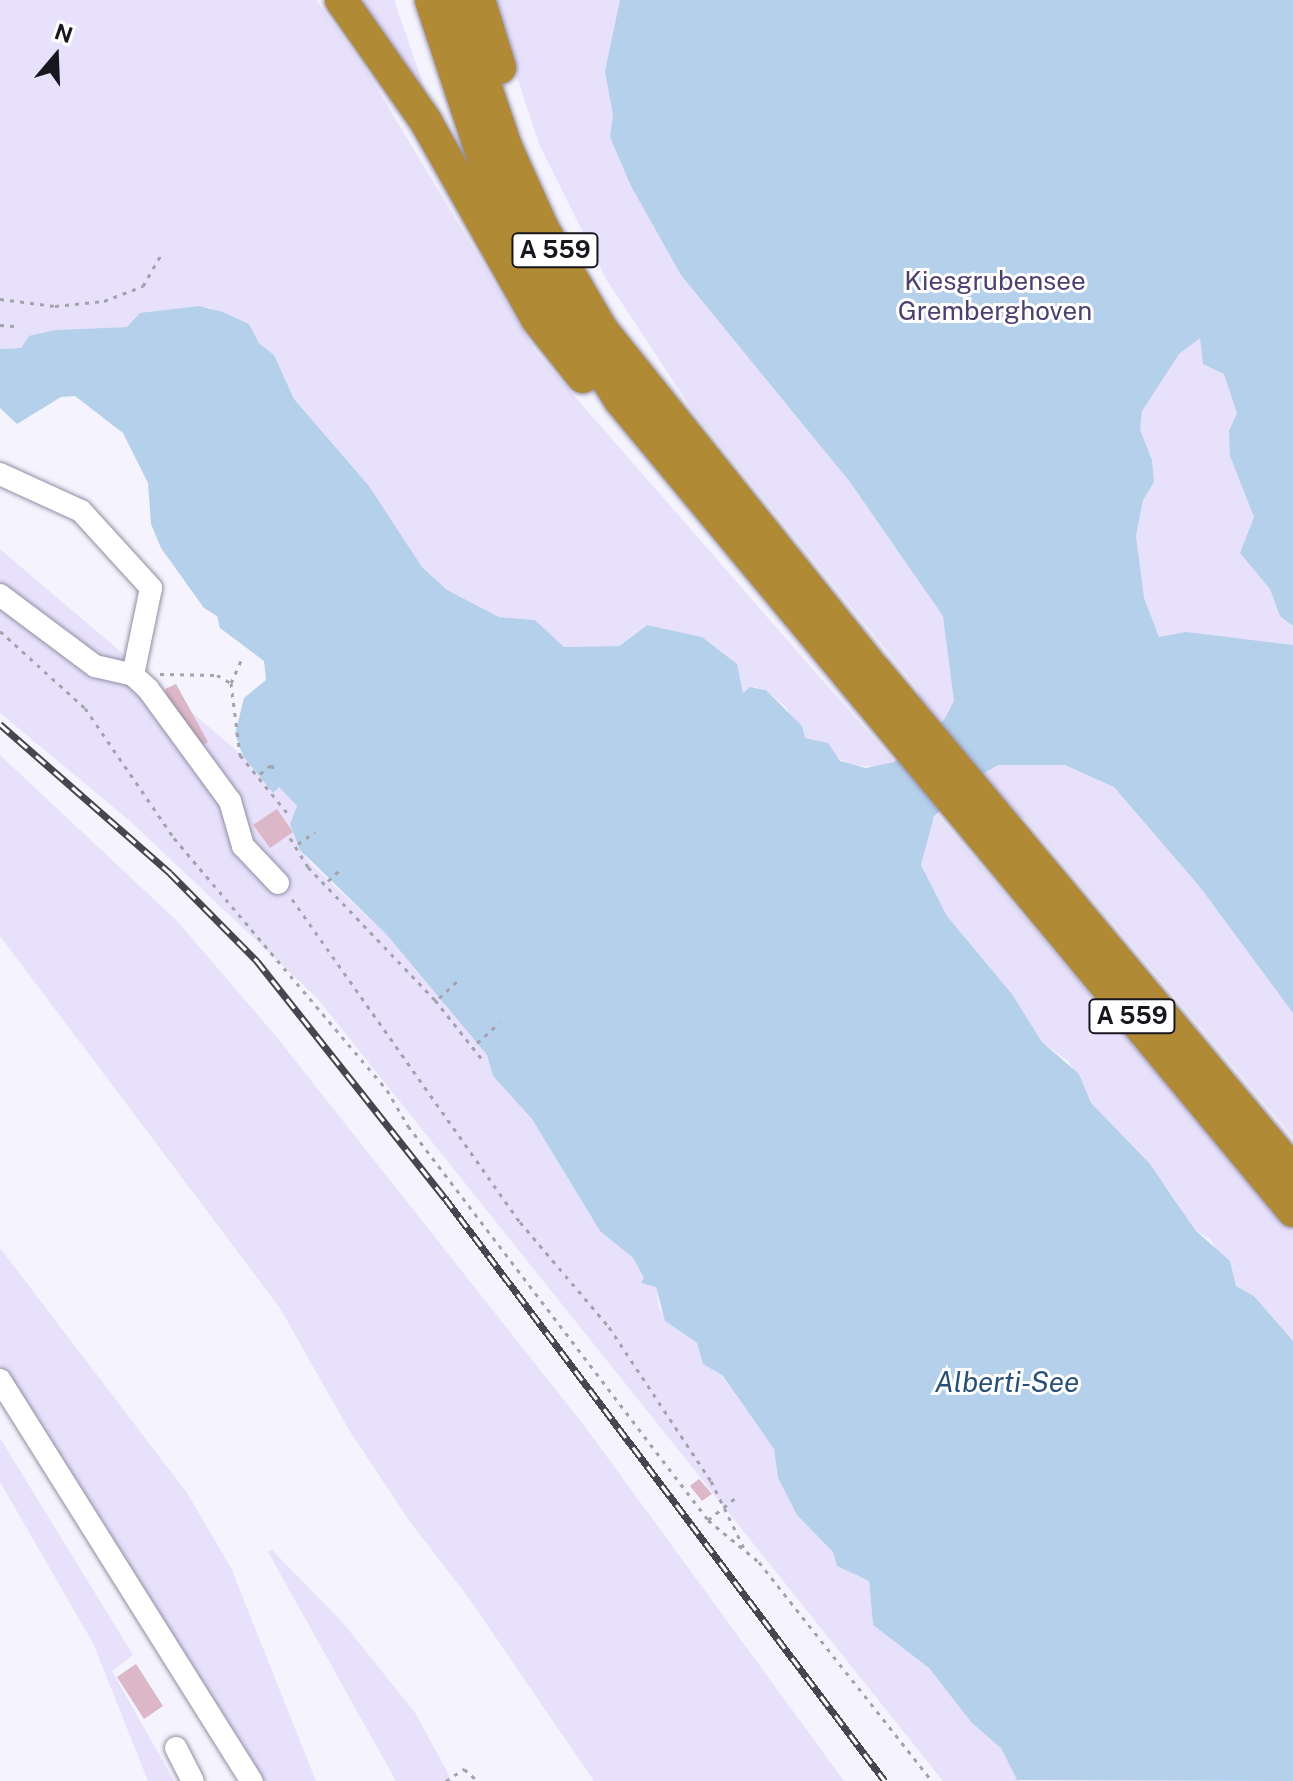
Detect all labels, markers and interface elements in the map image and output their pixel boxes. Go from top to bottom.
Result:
north arrow [16,16,96,96]
text: N [51,18,76,48]
road number: A 559 [511,230,599,270]
park label: Kiesgrubensee Gremberghoven [898,265,1092,326]
road number: A 559 [1088,996,1176,1036]
water label: Alberti-See [935,1365,1079,1399]

